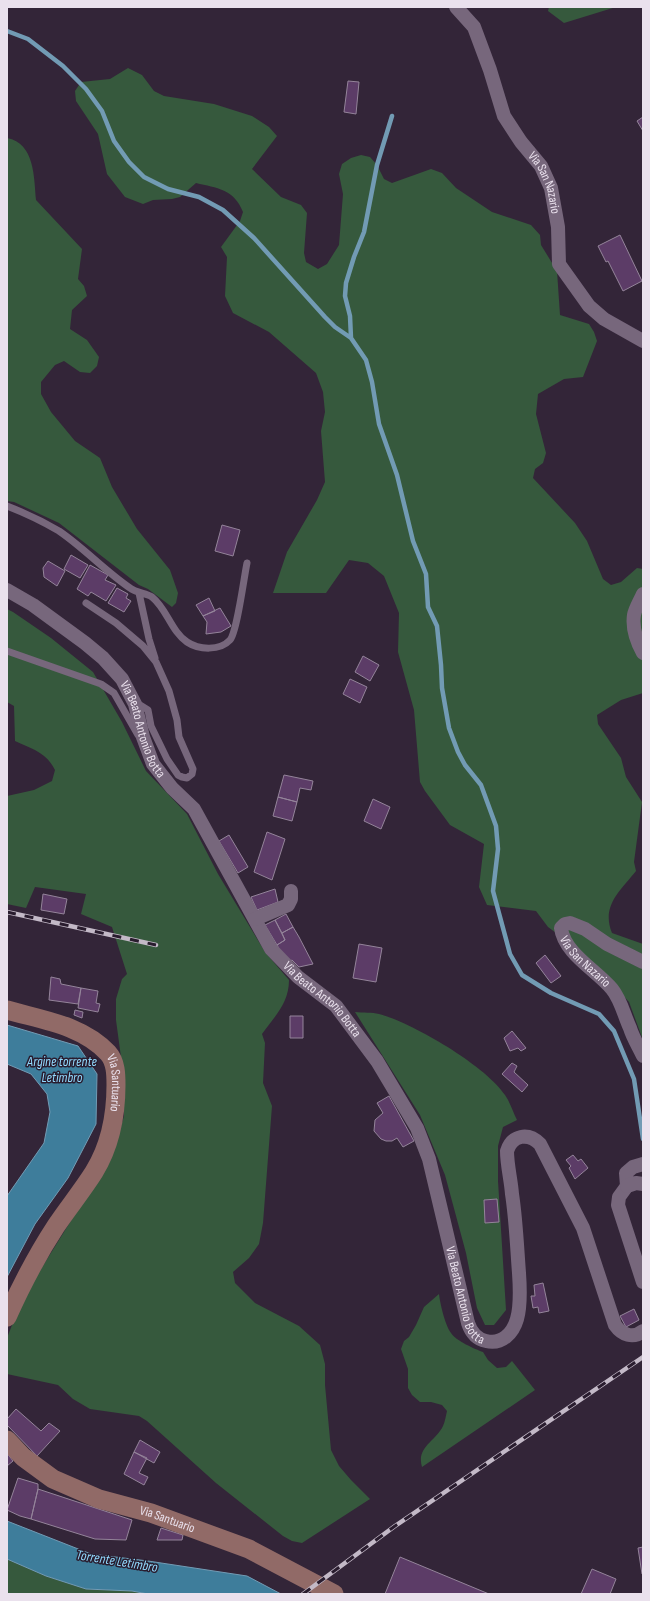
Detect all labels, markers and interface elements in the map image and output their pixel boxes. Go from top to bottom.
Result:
street label: Via San Nazario [524,148,563,215]
street label: Via Beato Antonio Botta [116,678,169,781]
street label: Via San Nazario [556,933,614,991]
street label: Via Beato Antonio Botta [280,958,364,1040]
street label: Via Santuario [103,1051,124,1113]
water label: Argine torrente Letimbro [26,1053,97,1086]
street label: Via Beato Antonio Botta [442,1245,487,1348]
street label: Via Santuario [138,1502,197,1536]
water label: Torrente Letimbro [75,1546,159,1576]

